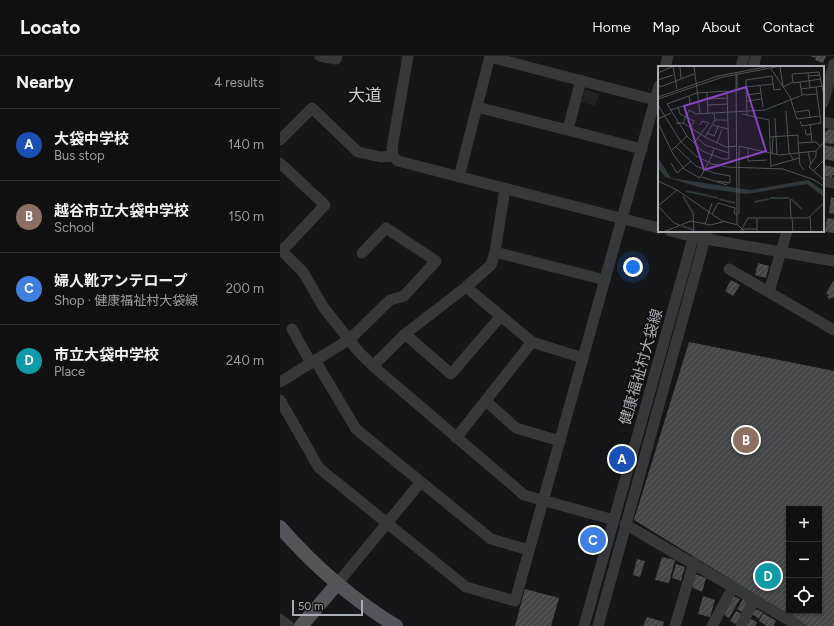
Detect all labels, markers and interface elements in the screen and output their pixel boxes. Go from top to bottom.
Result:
text: Locato [20,16,80,39]
text: Home [592,19,631,36]
text: Map [653,19,680,36]
text: About [702,19,741,36]
text: Contact [763,19,814,36]
inset map [658,66,824,232]
text: Nearby [16,72,74,92]
text: 4 results [214,75,264,90]
district label: 大道 [348,85,382,105]
text: 大袋中学校 [54,130,129,148]
text: A [24,137,34,152]
text: 140 m [228,137,264,152]
text: Bus stop [54,148,105,163]
text: 越谷市立大袋中学校 [54,202,189,220]
text: B [25,209,33,224]
text: 150 m [229,209,264,224]
text: School [54,220,94,235]
your location [623,257,643,277]
text: 婦人靴アンテロープ [54,272,188,290]
text: C [24,281,34,296]
text: 200 m [226,281,264,296]
text: Shop · 健康福祉村大袋線 [54,293,198,308]
street label: 健康福祉村大袋線 [616,307,666,427]
text: 市立大袋中学校 [54,346,159,364]
text: D [24,353,34,368]
text: 240 m [226,353,264,368]
text: Place [54,364,85,379]
pin: B [733,425,759,455]
pin: A [609,444,635,474]
map controls [786,506,822,614]
button: + [786,506,822,542]
pin: C [580,525,606,555]
button: − [786,542,822,578]
pin: D [755,561,781,591]
button: locate [786,578,822,614]
scale bar [292,598,363,617]
text: 50 m [298,600,323,613]

